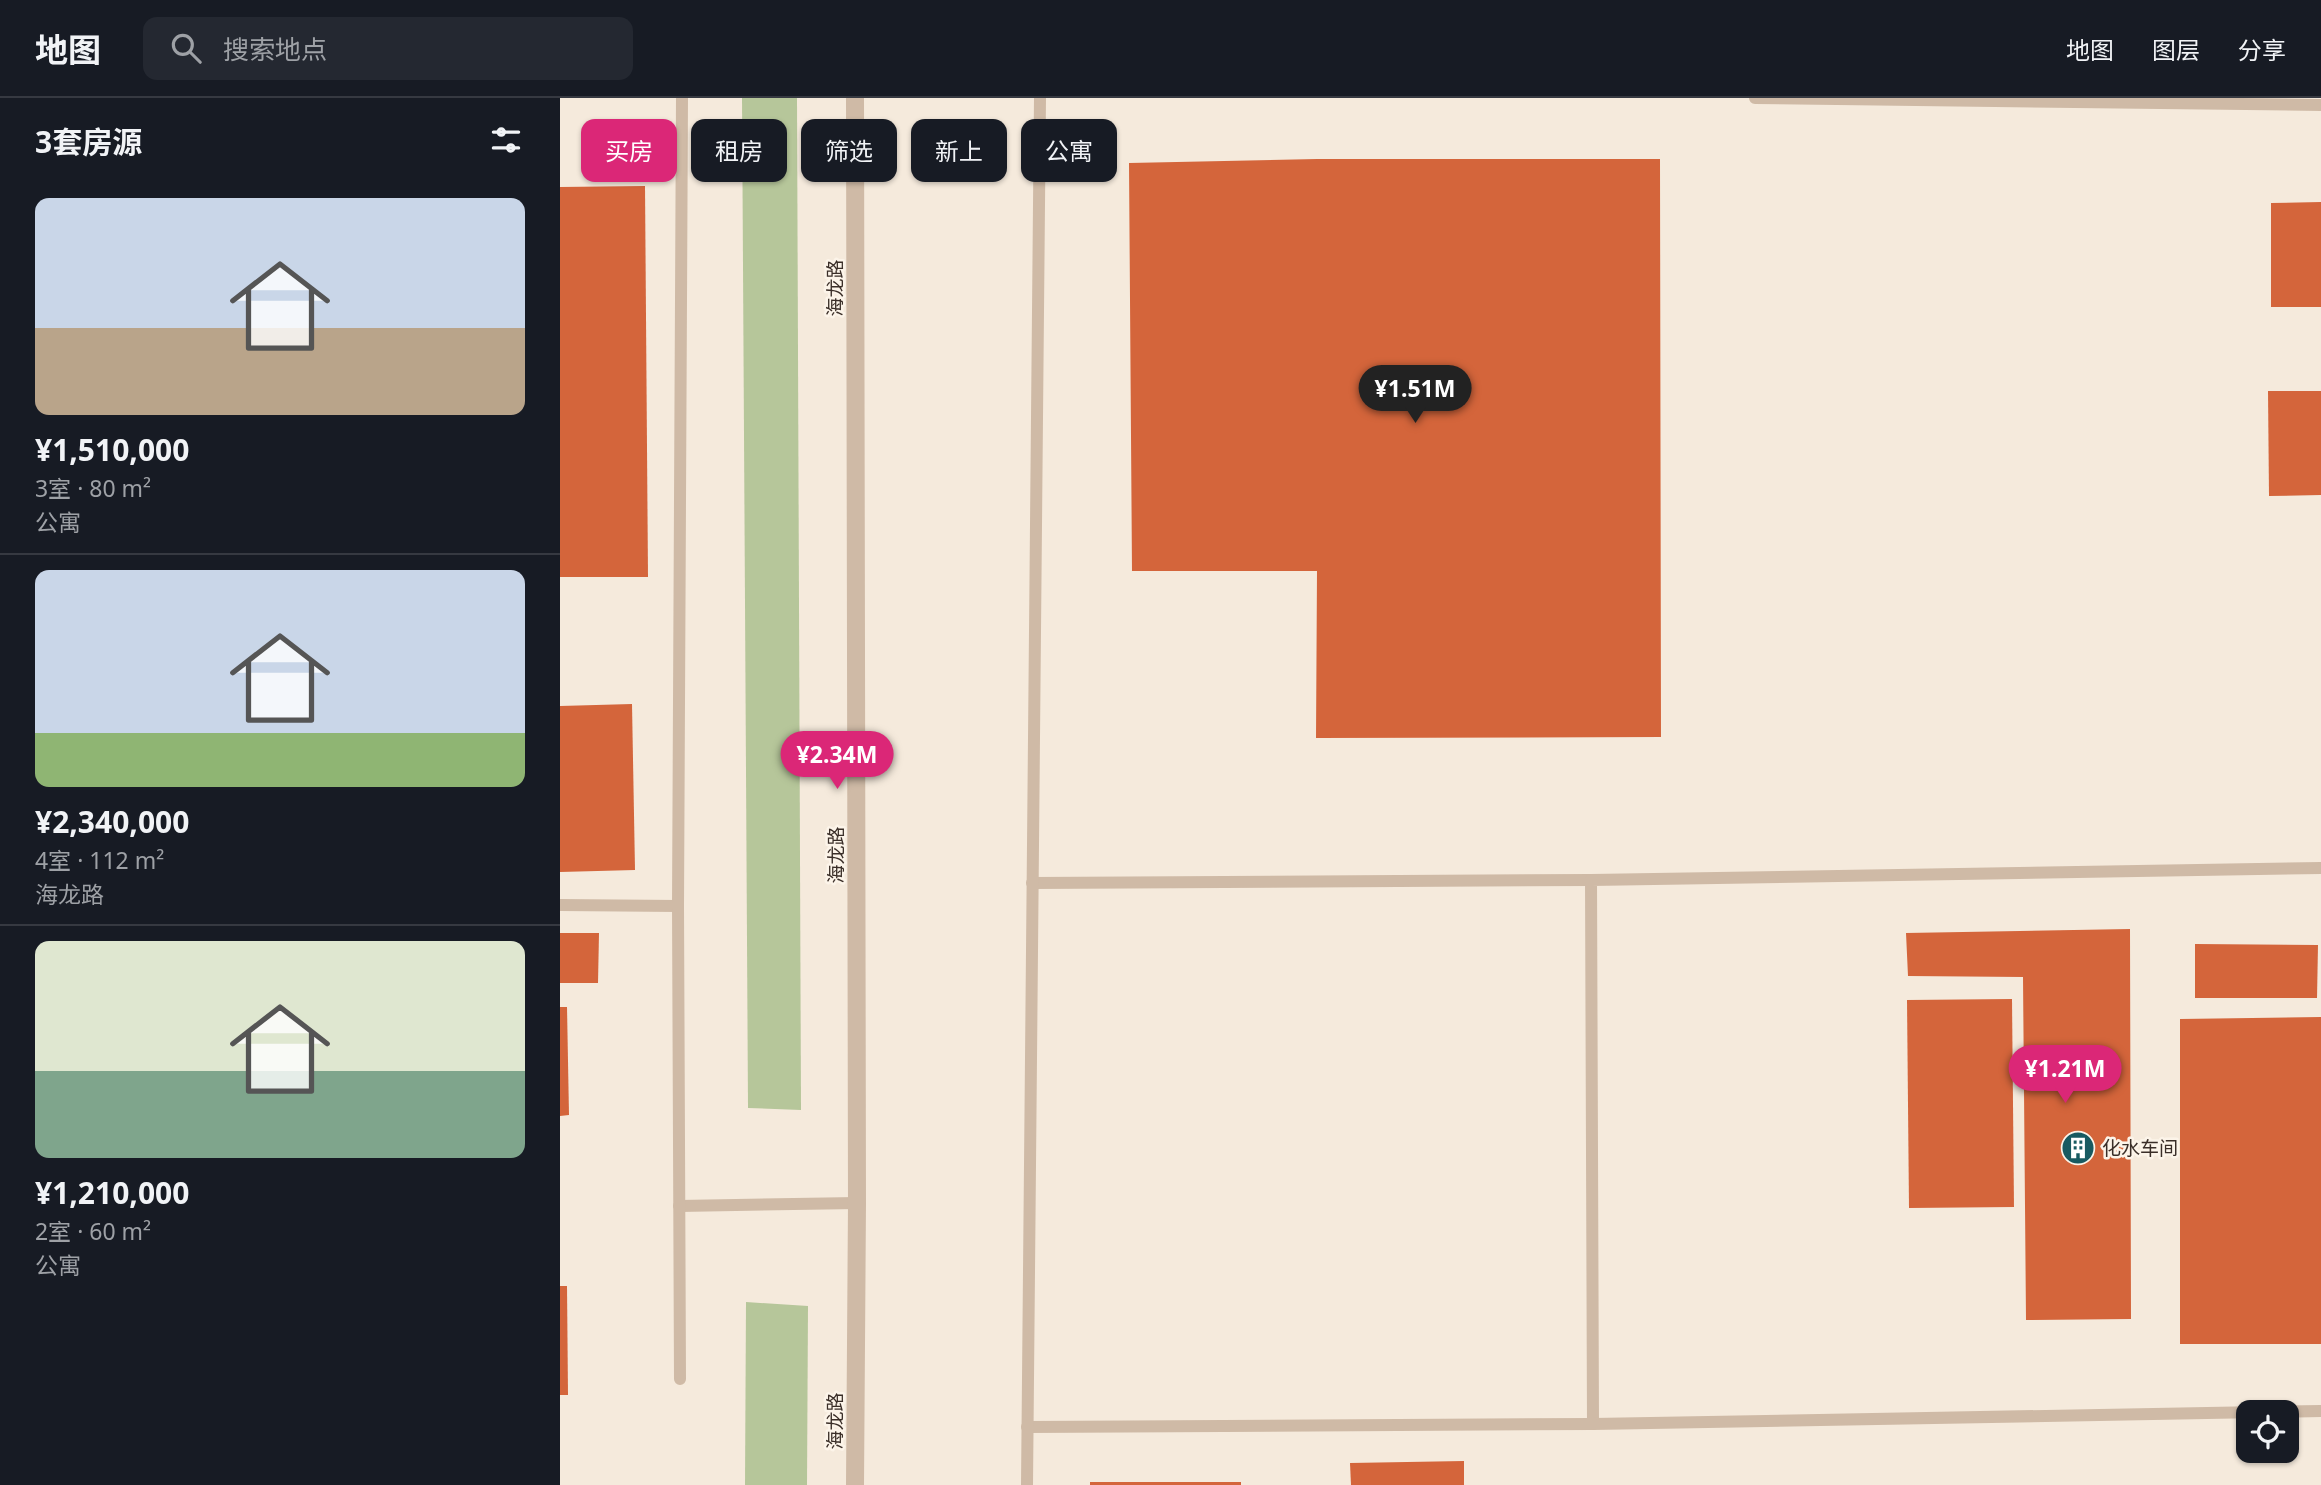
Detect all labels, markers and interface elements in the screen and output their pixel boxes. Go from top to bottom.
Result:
search box [143,17,633,80]
text: 地图 [35,27,101,72]
icon: search [167,29,205,67]
text: 搜索地点 [223,31,327,67]
text: 地图 [2066,33,2114,66]
text: 图层 [2152,33,2200,66]
text: 分享 [2238,33,2286,66]
chip: 买房 [581,119,677,182]
chip: 租房 [691,119,787,182]
chip: 筛选 [801,119,897,182]
chip: 新上 [911,119,1007,182]
chip: 公寓 [1021,119,1117,182]
text: 3套房源 [35,121,142,162]
icon: filters [487,121,525,159]
icon: home [217,243,343,369]
street label: 海龙路 [822,259,848,317]
pin: ¥1.51M [1358,366,1472,425]
text: ¥1.51M [1375,372,1455,404]
text: ¥1,510,000 [35,429,189,470]
text: 3室 · 80 m² [35,472,151,504]
text: 公寓 [35,506,81,538]
icon: home [217,615,343,741]
pin: ¥2.34M [780,732,894,791]
text: ¥2.34M [797,738,877,770]
text: ¥2,340,000 [35,801,189,842]
street label: 海龙路 [823,826,849,884]
text: 4室 · 112 m² [35,844,164,876]
text: 海龙路 [35,878,104,910]
icon: home [217,986,343,1112]
pin: ¥1.21M [2008,1046,2122,1105]
text: ¥1.21M [2025,1052,2105,1084]
building icon: 化水车间 [2059,1129,2097,1167]
place label: 化水车间 [2102,1135,2178,1161]
text: ¥1,210,000 [35,1172,189,1213]
text: 2室 · 60 m² [35,1215,151,1247]
text: 公寓 [35,1249,81,1281]
street label: 海龙路 [822,1392,848,1450]
map controls [2236,1400,2299,1463]
button: locate [2236,1400,2299,1463]

